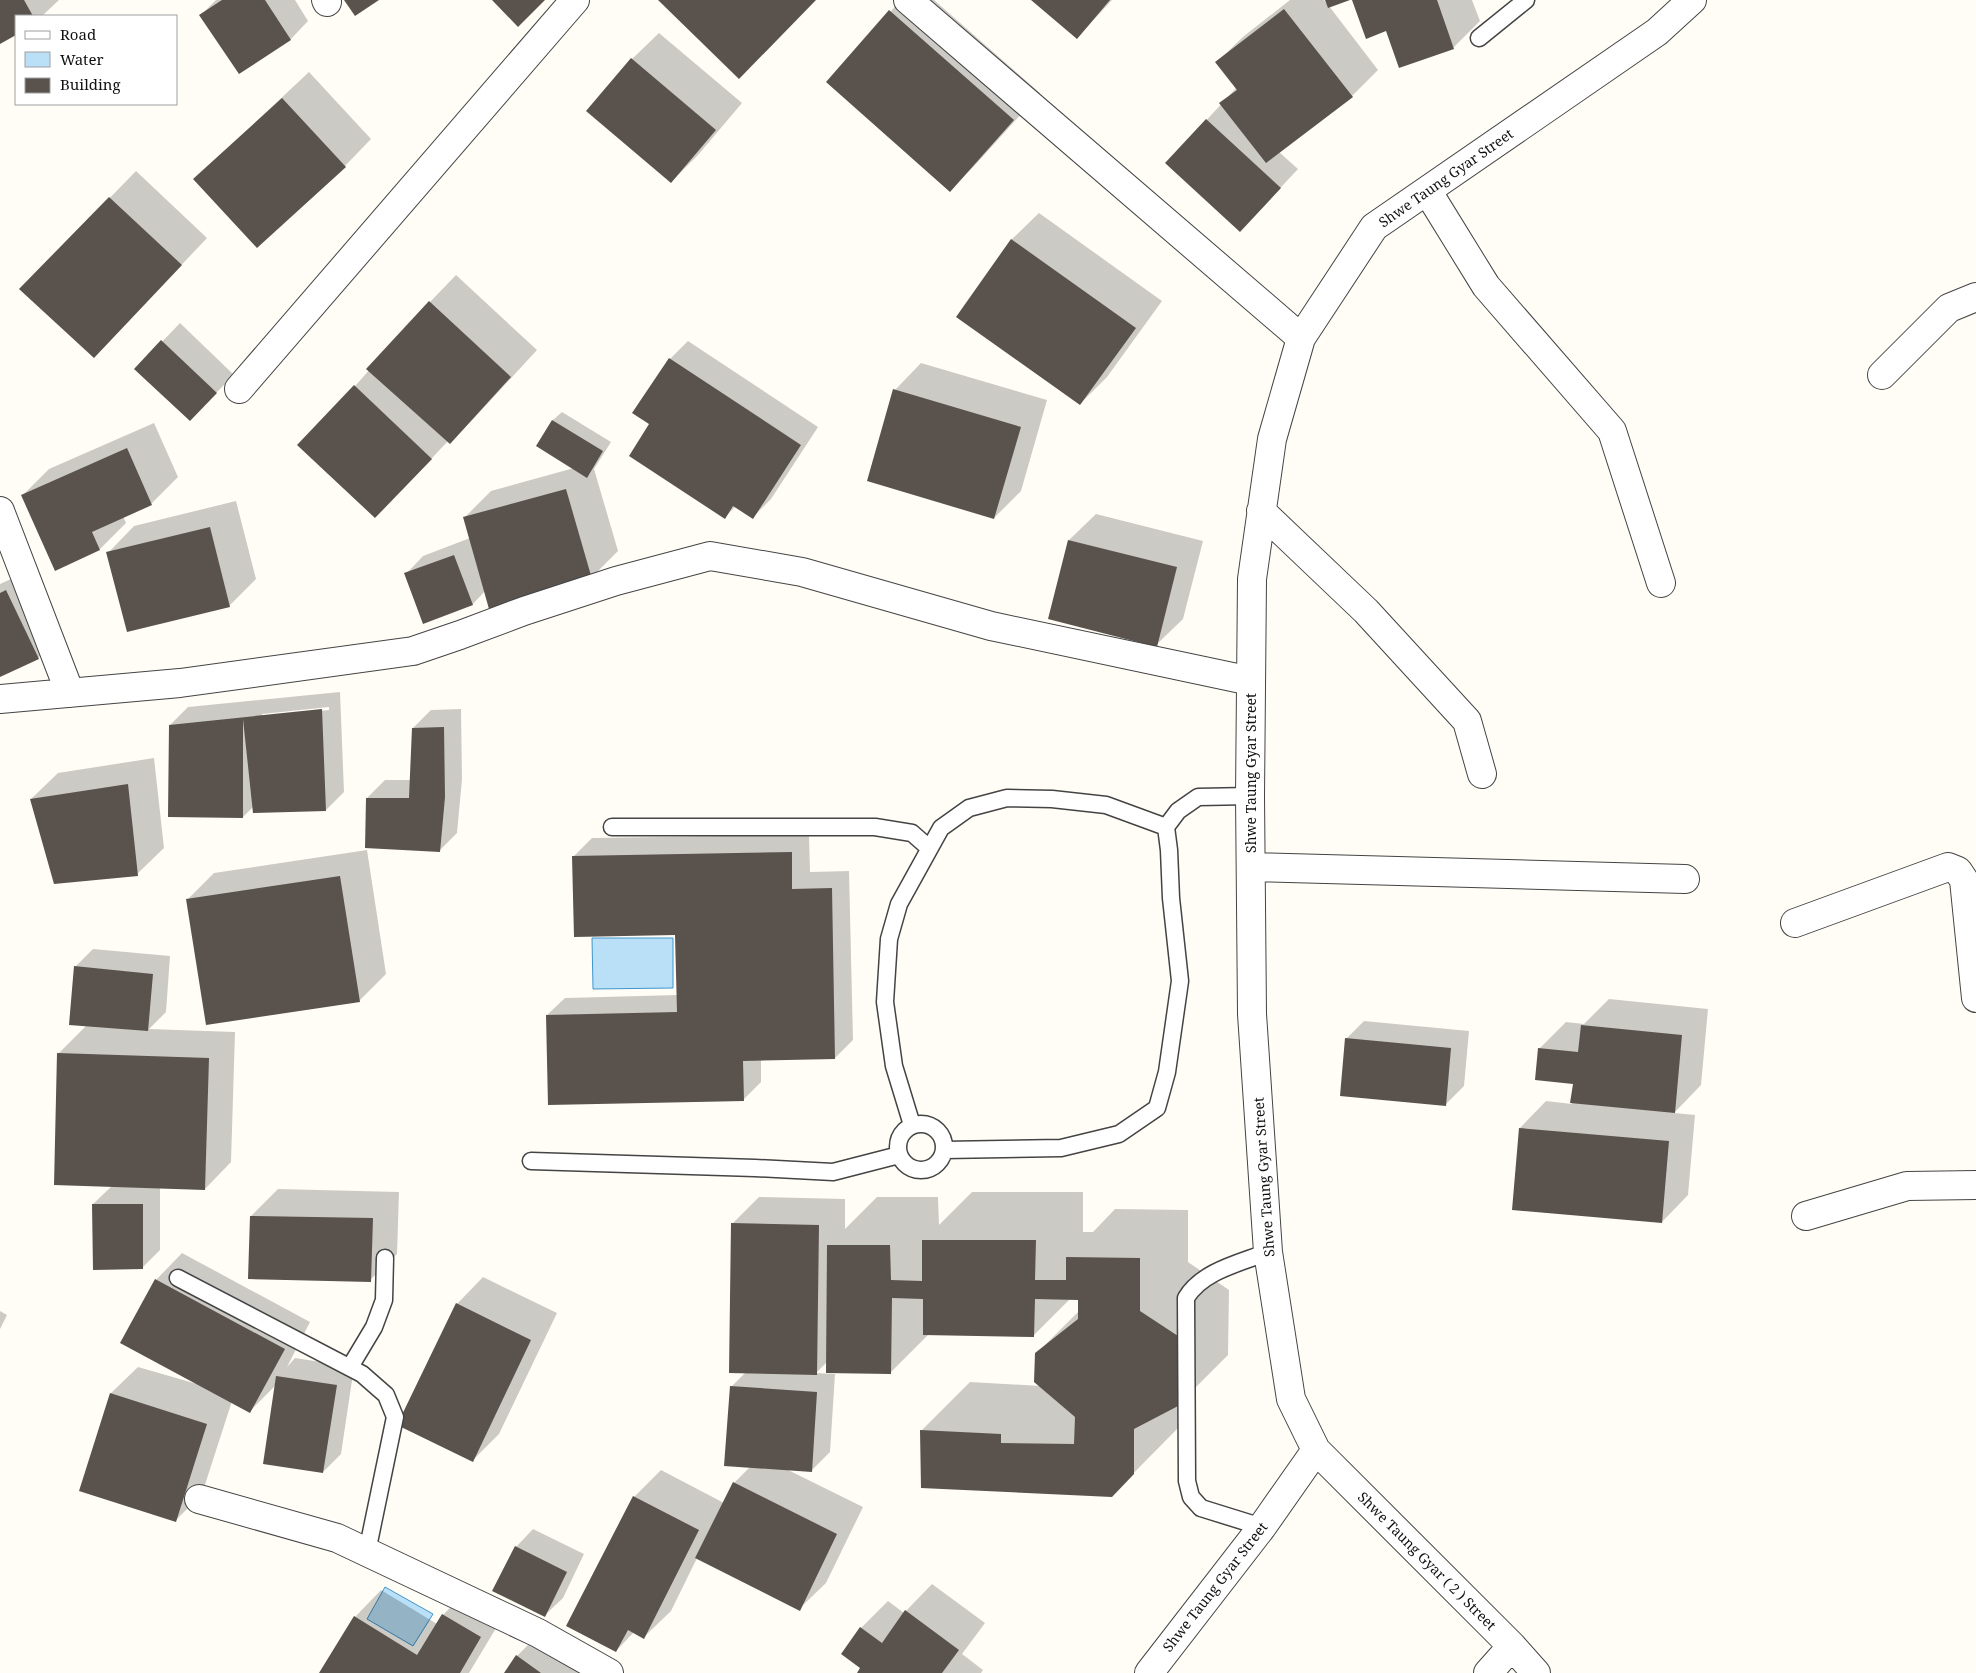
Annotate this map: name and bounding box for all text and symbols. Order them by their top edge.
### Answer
legend [15,15,178,105]
text: Road [60,24,96,44]
text: Water [60,49,103,69]
text: Building [60,74,121,94]
street label: Shwe Taung Gyar Street [1375,124,1517,231]
street label: Shwe Taung Gyar Street [1241,693,1260,853]
street label: Shwe Taung Gyar Street [1248,1097,1279,1257]
street label: Shwe Taung Gyar ( 2 ) Street [1354,1487,1501,1634]
street label: Shwe Taung Gyar Street [1158,1518,1271,1656]

